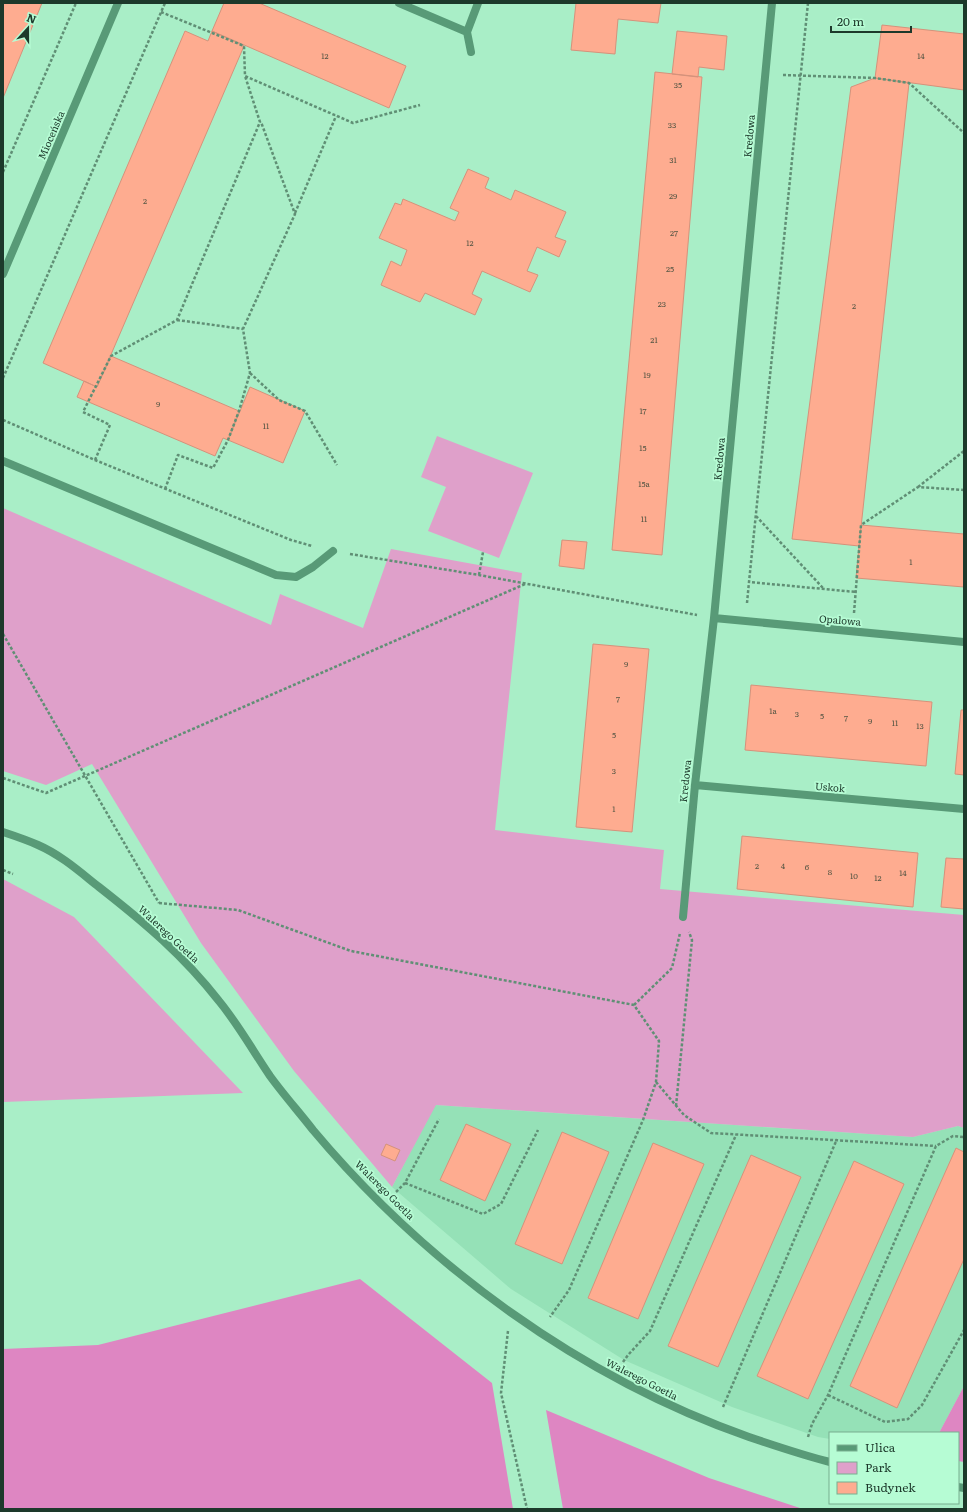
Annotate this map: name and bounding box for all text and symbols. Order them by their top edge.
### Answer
north arrow [8,8,48,48]
scale bar [831,8,911,34]
text: N [25,9,39,27]
text: 20 m [837,12,864,30]
house number: 12 [321,50,329,61]
house number: 14 [917,50,925,61]
house number: 35 [674,79,682,90]
street label: Mioceńska [34,108,68,162]
street label: Kredowa [739,113,758,158]
house number: 33 [668,119,676,130]
house number: 31 [669,154,678,165]
house number: 29 [669,190,677,201]
house number: 2 [143,195,147,206]
house number: 27 [670,227,678,238]
house number: 12 [466,237,474,248]
house number: 25 [666,263,674,274]
house number: 23 [658,298,666,309]
house number: 2 [852,300,856,311]
house number: 21 [650,334,658,345]
house number: 19 [643,369,651,380]
house number: 9 [156,398,160,409]
house number: 17 [639,405,647,416]
house number: 11 [263,420,270,431]
street label: Kredowa [709,436,728,481]
house number: 15 [639,442,647,453]
house number: 15a [638,478,650,489]
house number: 11 [641,513,648,524]
house number: 1 [909,556,913,567]
street label: Opalowa [818,610,862,629]
house number: 9 [624,658,628,669]
house number: 7 [616,693,620,704]
house number: 1a [769,705,777,716]
house number: 3 [795,708,799,719]
house number: 5 [820,710,824,721]
house number: 7 [844,712,848,723]
house number: 9 [868,715,872,726]
house number: 11 [892,717,899,728]
house number: 13 [916,720,924,731]
house number: 5 [612,729,616,740]
street label: Kredowa [675,758,694,803]
house number: 3 [612,765,616,776]
street label: Uskok [814,778,847,795]
house number: 1 [612,803,616,814]
house number: 2 [755,860,759,871]
house number: 4 [781,860,786,871]
house number: 6 [805,861,810,872]
house number: 8 [828,866,833,877]
house number: 14 [899,867,907,878]
house number: 10 [850,870,858,881]
house number: 12 [874,872,882,883]
street label: Walerego Goetla [135,901,204,966]
street label: Walerego Goetla [352,1157,419,1223]
street label: Walerego Goetla [604,1354,681,1403]
legend [829,1432,959,1504]
text: Ulica [865,1438,896,1456]
text: Park [865,1458,892,1476]
text: Budynek [865,1478,916,1496]

